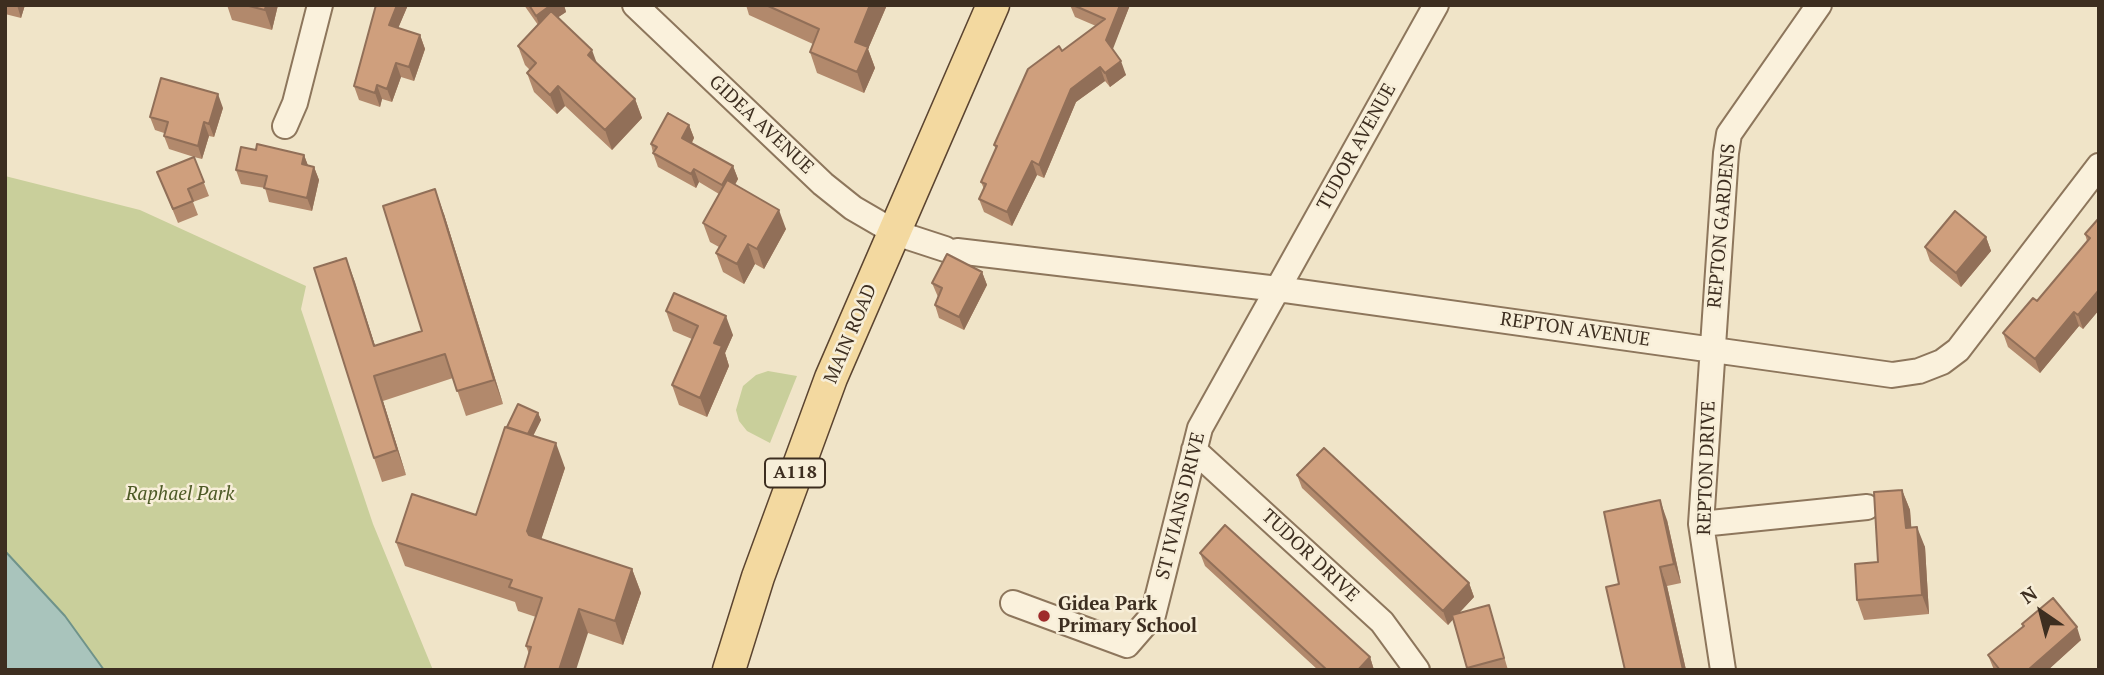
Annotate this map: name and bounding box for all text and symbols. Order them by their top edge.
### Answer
street label: GIDEA AVENUE [704,71,818,179]
street label: TUDOR AVENUE [1313,80,1401,214]
street label: REPTON GARDENS [1703,143,1741,309]
street label: MAIN ROAD [820,281,882,387]
street label: REPTON AVENUE [1499,308,1651,352]
street label: REPTON DRIVE [1693,400,1721,536]
street label: ST IVIANS DRIVE [1152,430,1210,582]
road number: A118 [765,458,825,488]
park label: Raphael Park [126,484,234,506]
street label: TUDOR DRIVE [1256,505,1364,607]
north arrow [2006,577,2076,647]
text: N [2016,580,2042,609]
place label: Gidea Park Primary School [1058,594,1197,638]
marker: Gidea Park Primary School [1036,608,1052,624]

